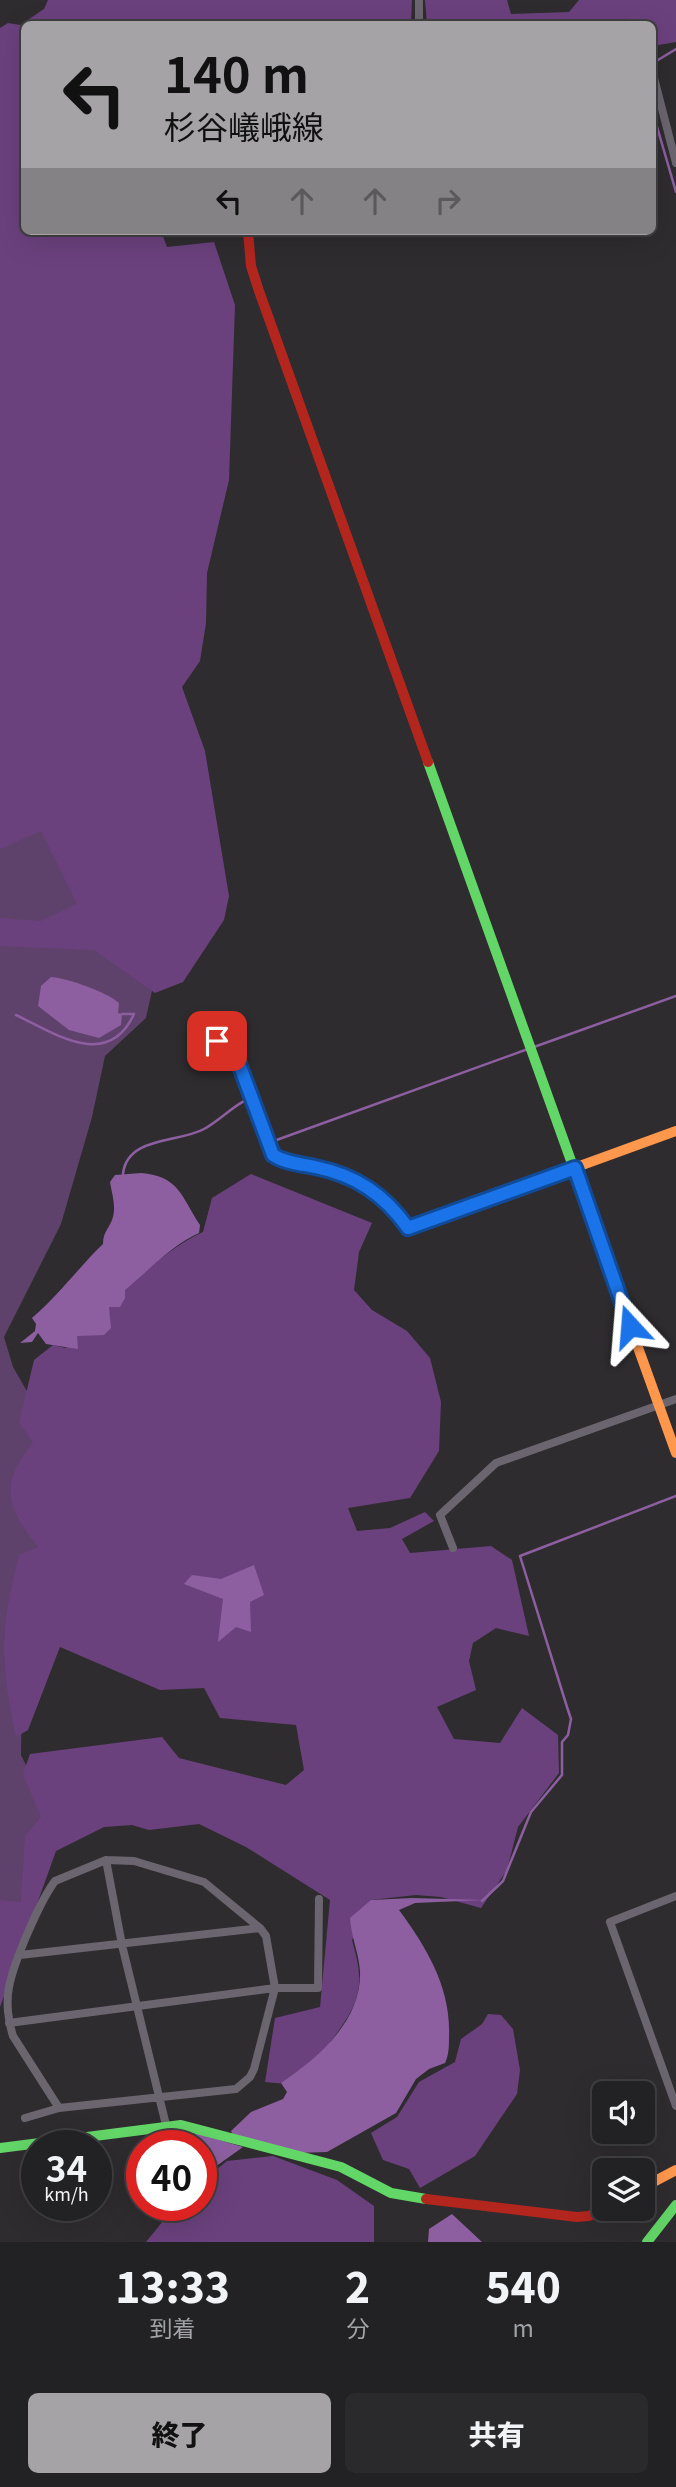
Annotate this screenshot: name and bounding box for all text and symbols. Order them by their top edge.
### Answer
text: 140 m [164,36,309,107]
icon: left [49,49,140,140]
text: 杉谷嶬峨線 [164,102,324,148]
icon: left [210,182,248,220]
icon: ahead [283,182,321,220]
icon: ahead [356,182,394,220]
icon: right [429,182,467,220]
pin [187,1011,247,1071]
icon: arrive [198,1022,236,1060]
position arrow [593,1289,667,1363]
map controls [592,2081,655,2221]
button: sound [592,2081,655,2144]
speed limit sign: 40 [126,2130,217,2221]
text: 34 [46,2141,87,2192]
button: layers [592,2158,655,2221]
text: km/h [44,2180,89,2206]
text: 13:33 [115,2254,230,2315]
text: 2 [345,2254,370,2315]
text: 540 [485,2254,561,2315]
text: 到着 [150,2310,196,2344]
text: 分 [346,2310,369,2344]
text: m [512,2310,534,2344]
button: 終了 [28,2393,331,2473]
button: 共有 [345,2393,648,2473]

